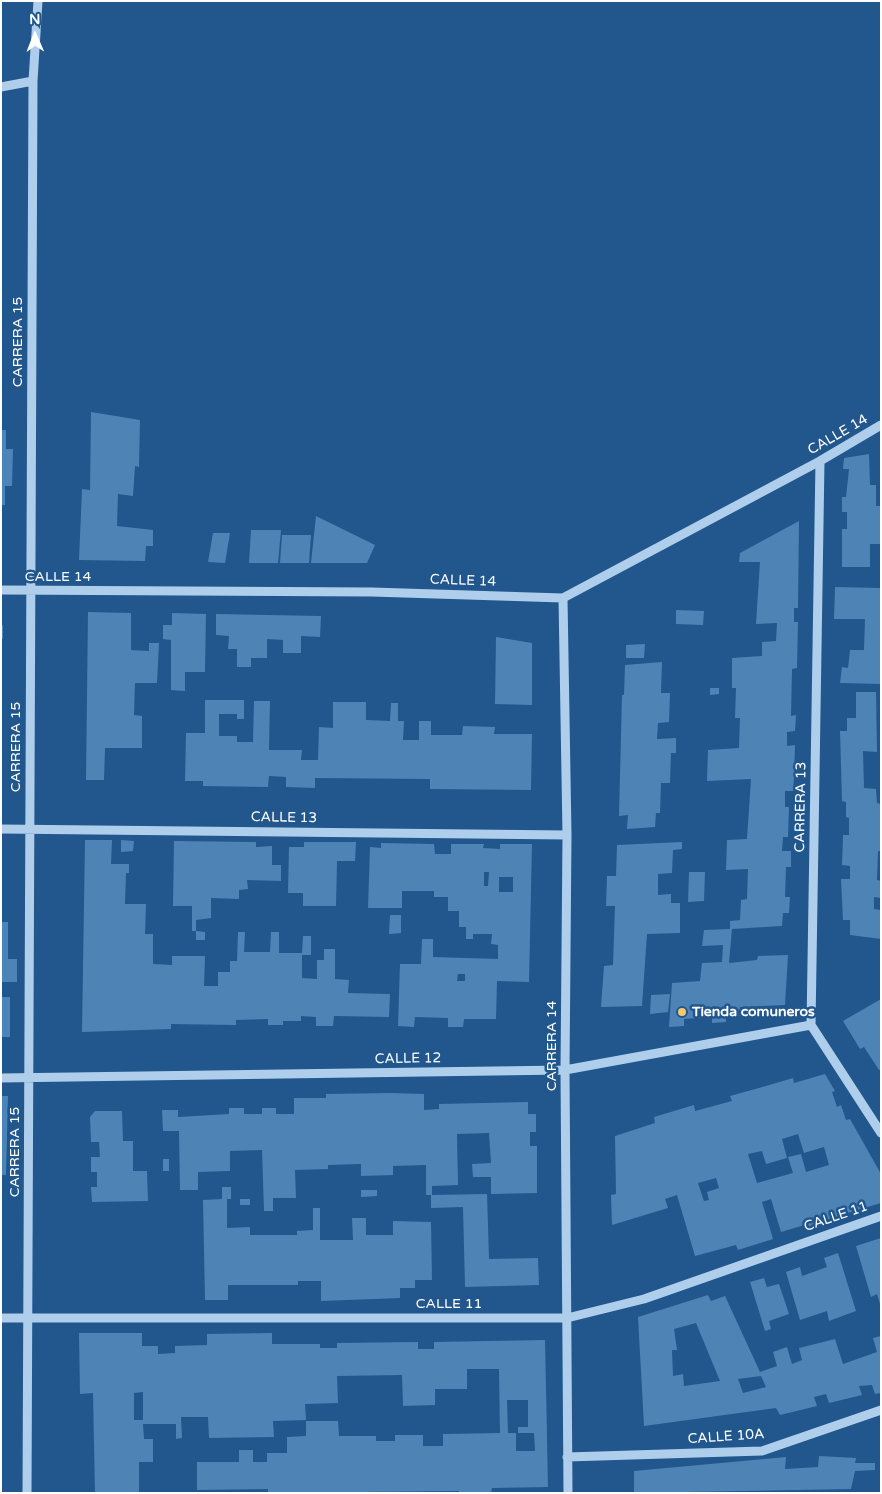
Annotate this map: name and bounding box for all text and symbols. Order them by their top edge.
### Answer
north arrow [10,10,60,60]
text: N [29,11,41,28]
street label: CARRERA 15 [10,297,26,387]
street label: CALLE 14 [805,411,871,459]
street label: CALLE 14 [25,569,91,585]
street label: CALLE 14 [429,571,497,591]
street label: CARRERA 15 [8,702,24,792]
street label: CARRERA 13 [792,762,810,852]
street label: CALLE 13 [251,809,317,827]
street label: CARRERA 14 [544,1001,560,1091]
place label: Tienda comuneros [692,1004,815,1020]
marker: Tienda comuneros [676,1006,688,1018]
street label: CALLE 12 [375,1050,441,1068]
street label: CARRERA 15 [7,1107,23,1197]
street label: CALLE 11 [802,1198,870,1236]
street label: CALLE 11 [416,1296,482,1312]
street label: CALLE 10A [687,1426,765,1448]

